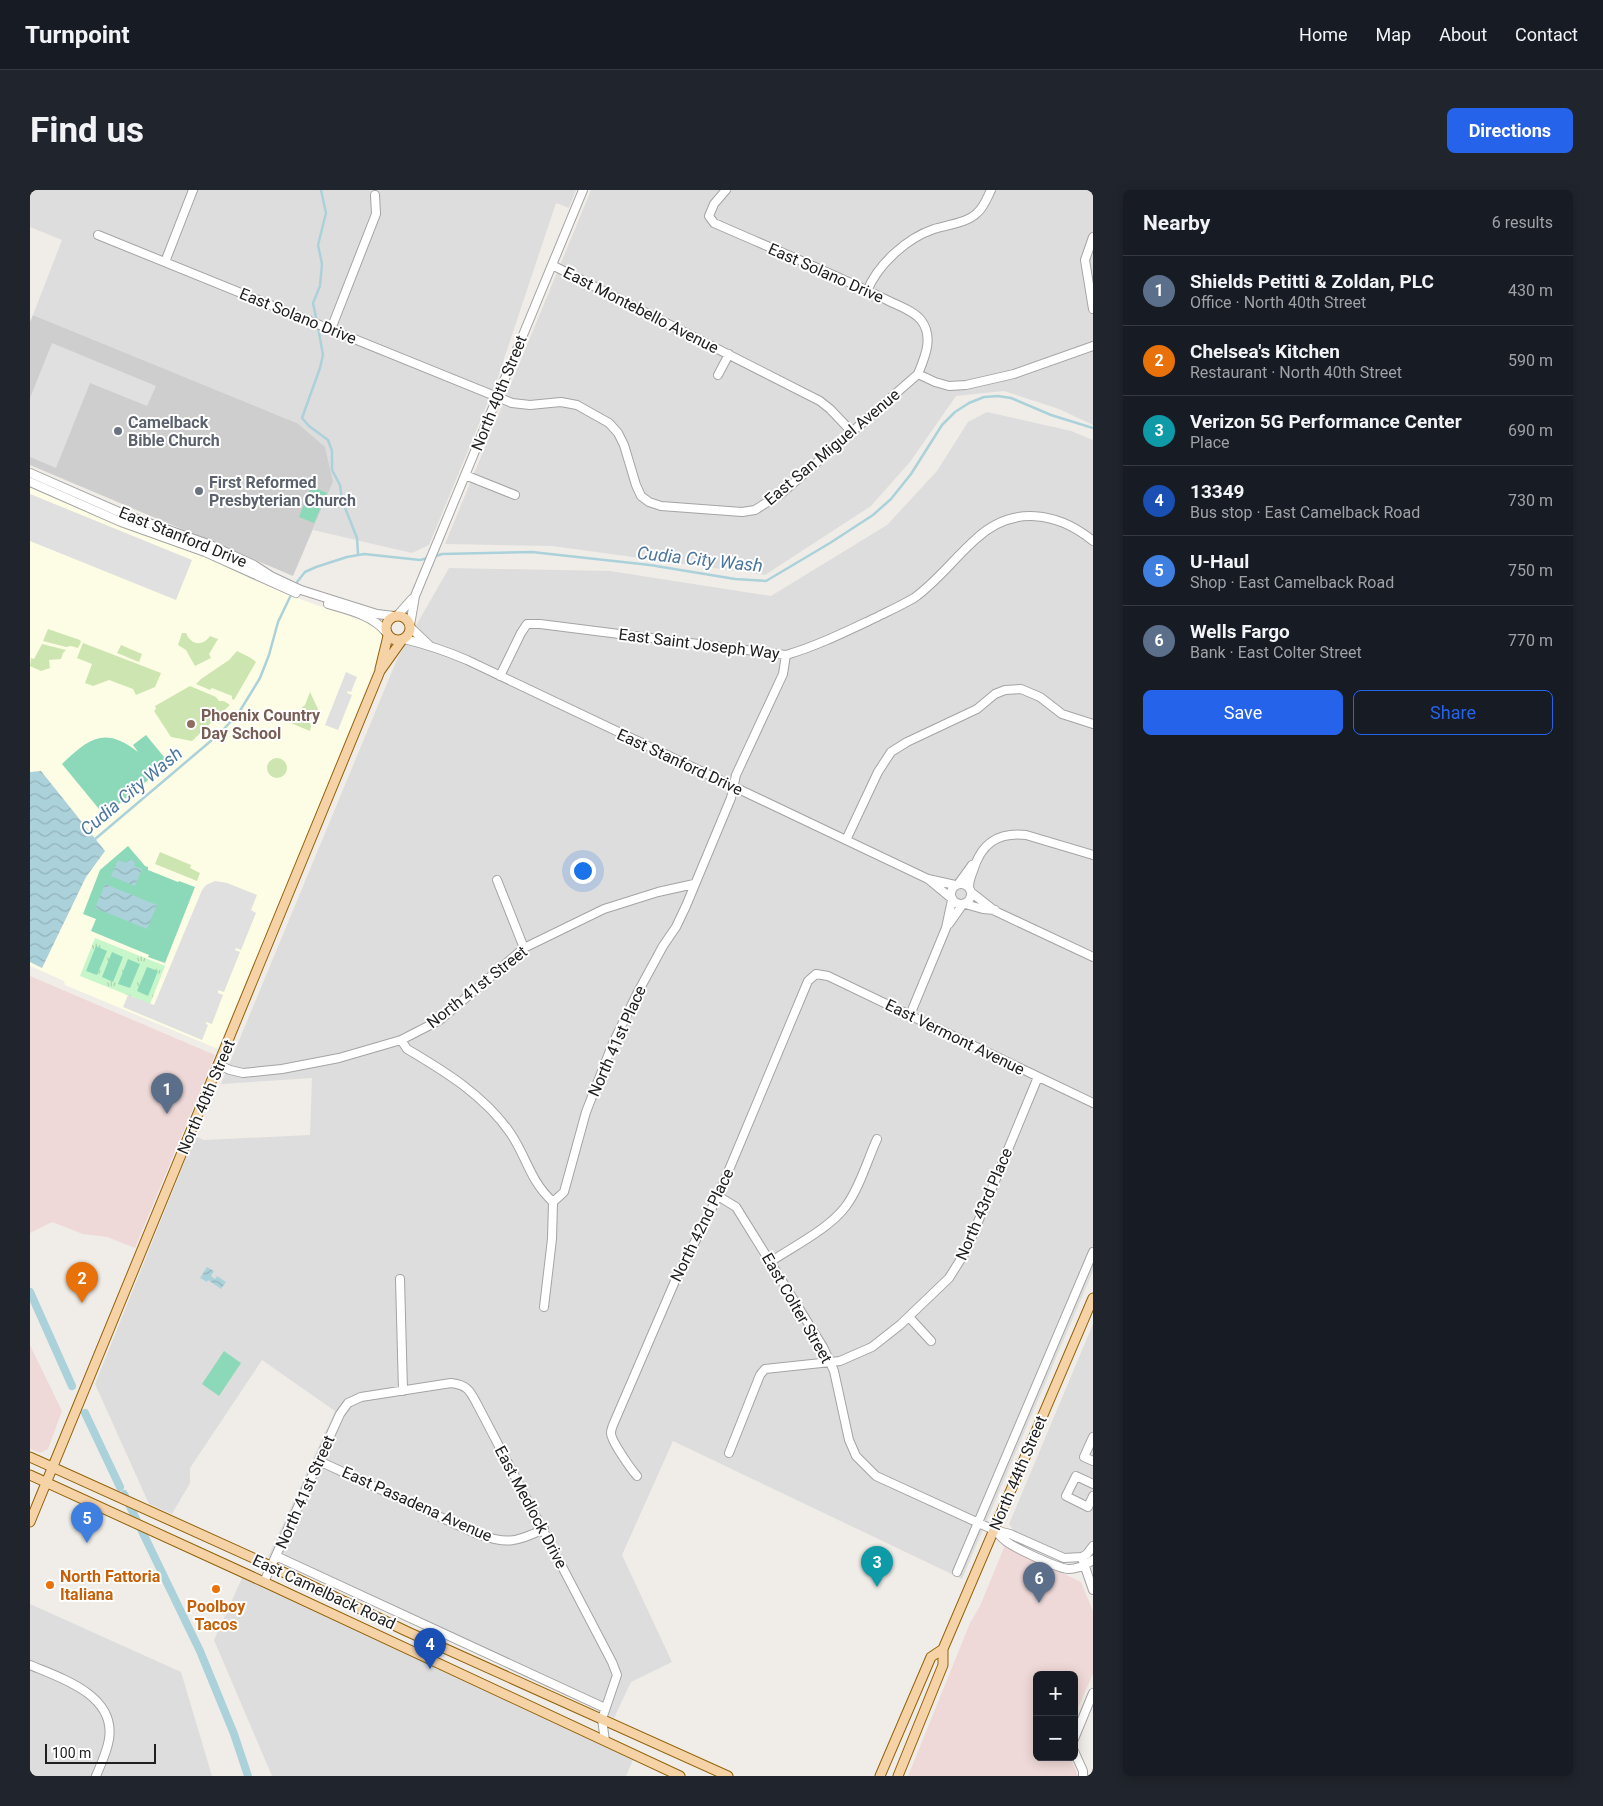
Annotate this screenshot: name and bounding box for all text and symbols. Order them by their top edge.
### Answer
text: Turnpoint [25,21,130,49]
text: Home [1299,24,1348,45]
text: Map [1376,24,1411,45]
text: About [1439,24,1487,45]
text: Contact [1515,24,1578,45]
button: Directions [1447,108,1573,153]
text: Find us [30,110,144,151]
text: Nearby [1143,211,1210,235]
text: 6 results [1492,213,1553,232]
street label: East Solano Drive [765,239,887,307]
street label: East Montebello Avenue [560,263,722,357]
text: Shields Petitti & Zoldan, PLC [1190,270,1434,293]
text: 1 [1154,281,1164,300]
text: 430 m [1508,281,1553,300]
street label: East Solano Drive [237,284,359,348]
text: Office · North 40th Street [1190,293,1366,312]
street label: North 40th Street [467,333,531,453]
text: Chelsea's Kitchen [1190,340,1340,363]
text: 2 [1154,351,1164,370]
text: 590 m [1508,351,1553,370]
text: Restaurant · North 40th Street [1190,363,1402,382]
street label: East San Miguel Avenue [761,385,903,509]
text: Verizon 5G Performance Center [1190,410,1462,433]
place label: Camelback Bible Church [128,413,220,450]
text: 3 [1154,421,1164,440]
text: 690 m [1508,421,1553,440]
marker: Camelback Bible Church [112,425,124,437]
text: Place [1190,433,1230,452]
place label: First Reformed Presbyterian Church [209,473,356,510]
text: 13349 [1190,480,1245,503]
marker: First Reformed Presbyterian Church [193,485,205,497]
text: 4 [1154,491,1164,510]
text: 730 m [1508,491,1553,510]
street label: East Stanford Drive [116,503,250,571]
text: Bus stop · East Camelback Road [1190,503,1420,522]
water label: Cudia City Wash [636,542,764,576]
text: U-Haul [1190,550,1249,573]
text: 5 [1154,561,1164,580]
text: 750 m [1508,561,1553,580]
text: Shop · East Camelback Road [1190,573,1394,592]
text: Wells Fargo [1190,620,1290,643]
street label: East Saint Joseph Way [617,625,781,663]
text: 6 [1154,631,1164,650]
text: 770 m [1508,631,1553,650]
text: Bank · East Colter Street [1190,643,1362,662]
button: Save [1143,690,1343,735]
button: Share [1353,690,1553,735]
place label: Phoenix Country Day School [201,706,321,743]
marker: Phoenix Country Day School [185,718,197,730]
street label: East Stanford Drive [614,725,746,799]
water label: Cudia City Wash [76,742,186,840]
your location [570,858,596,884]
street label: North 41st Street [423,942,531,1032]
street label: North 41st Place [584,983,650,1099]
street label: East Vermont Avenue [882,995,1028,1079]
street label: North 40th Street [173,1037,239,1157]
pin: 1 [151,1073,183,1114]
street label: North 43rd Place [952,1145,1016,1263]
street label: North 42nd Place [666,1165,738,1285]
street label: East Colter Street [758,1250,836,1366]
pin: 2 [66,1262,98,1303]
street label: North 44th Street [985,1413,1051,1533]
street label: North 41st Street [272,1432,338,1552]
street label: East Medlock Drive [491,1442,571,1572]
street label: East Pasadena Avenue [339,1462,495,1546]
pin: 5 [71,1502,103,1543]
pin: 3 [861,1546,893,1587]
street label: East Camelback Road [249,1551,399,1633]
pin: 6 [1023,1562,1055,1603]
place label: North Fattoria Italiana [60,1567,161,1604]
marker: North Fattoria Italiana [44,1579,56,1591]
marker: Poolboy Tacos [210,1583,222,1595]
place label: Poolboy Tacos [187,1597,246,1634]
pin: 4 [414,1628,446,1669]
map controls [1033,1671,1078,1761]
button: + [1033,1671,1078,1716]
button: − [1033,1716,1078,1761]
scale bar [45,1741,156,1764]
text: 100 m [52,1745,91,1761]

